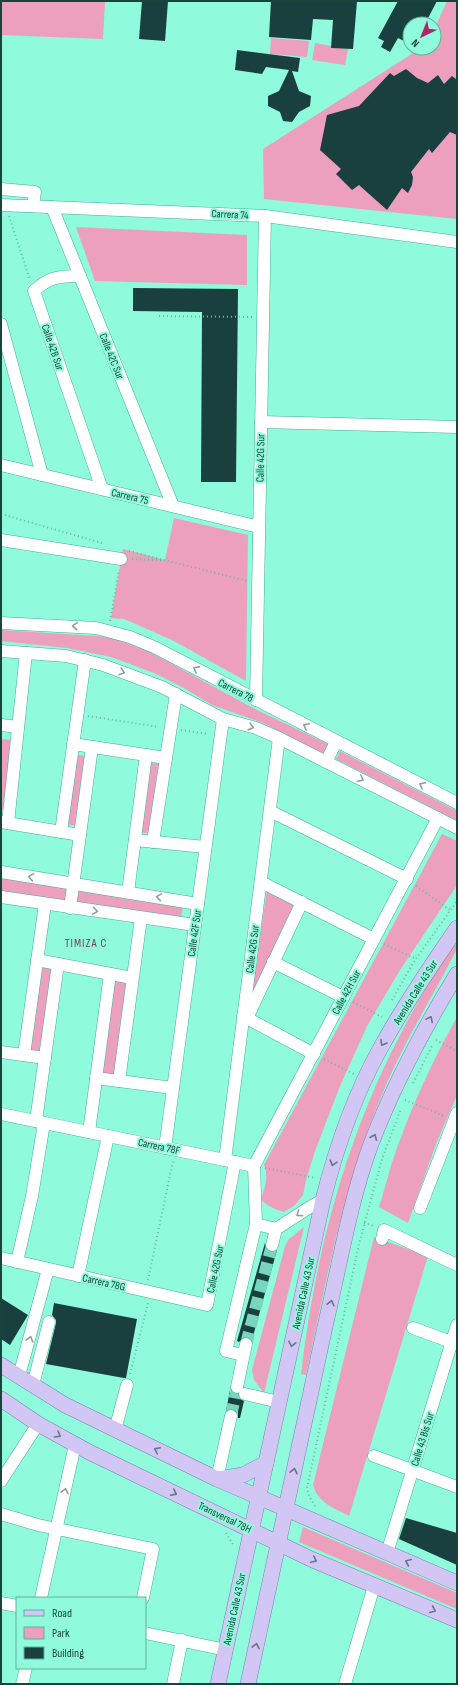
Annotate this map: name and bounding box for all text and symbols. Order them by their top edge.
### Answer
north arrow [402,16,442,56]
text: N [409,36,422,50]
street label: Carrera 74 [211,207,249,222]
street label: Calle 42B Sur [39,322,66,372]
street label: Calle 42C Sur [96,331,127,381]
street label: Calle 42G Sur [254,434,267,482]
street label: Carrera 75 [110,486,150,507]
one-way arrow [72,622,78,631]
one-way arrow [118,667,125,675]
one-way arrow [193,667,201,674]
street label: Carrera 78 [216,676,256,705]
one-way arrow [248,722,255,731]
one-way arrow [303,723,311,731]
one-way arrow [357,774,364,782]
one-way arrow [419,782,426,790]
one-way arrow [28,873,34,882]
one-way arrow [156,894,163,902]
one-way arrow [92,906,98,915]
street label: Calle 42F Sur [185,909,204,957]
street label: Calle 42G Sur [243,924,262,974]
district label: TIMIZA C [65,936,107,951]
street label: Avenida Calle 43 Sur [390,958,440,1028]
street label: Calle 42H Sur [329,968,364,1017]
one-way arrow [425,1016,433,1024]
one-way arrow [381,1039,388,1046]
one-way arrow [369,1133,377,1141]
street label: Carrera 78F [137,1136,181,1157]
one-way arrow [329,1159,338,1166]
one-way arrow [296,1209,303,1217]
street label: Calle 42G Sur [204,1244,227,1294]
street label: Avenida Calle 43 Sur [289,1256,317,1331]
street label: Carrera 78G [81,1271,127,1294]
one-way arrow [326,1300,334,1306]
one-way arrow [25,1336,33,1342]
one-way arrow [288,1341,296,1347]
street label: Calle 43 Bis Sur [408,1411,437,1468]
one-way arrow [54,1430,61,1437]
one-way arrow [154,1447,161,1455]
one-way arrow [289,1468,297,1474]
one-way arrow [61,1488,69,1494]
one-way arrow [170,1488,178,1496]
street label: Transversal 78H [196,1499,254,1536]
one-way arrow [309,1555,317,1563]
one-way arrow [405,1559,413,1567]
street label: Avenida Calle 43 Sur [220,1572,248,1647]
legend [16,1597,146,1669]
text: Road [52,1606,72,1621]
one-way arrow [430,1606,437,1614]
text: Park [52,1626,70,1641]
one-way arrow [252,1643,260,1649]
text: Building [52,1646,84,1661]

